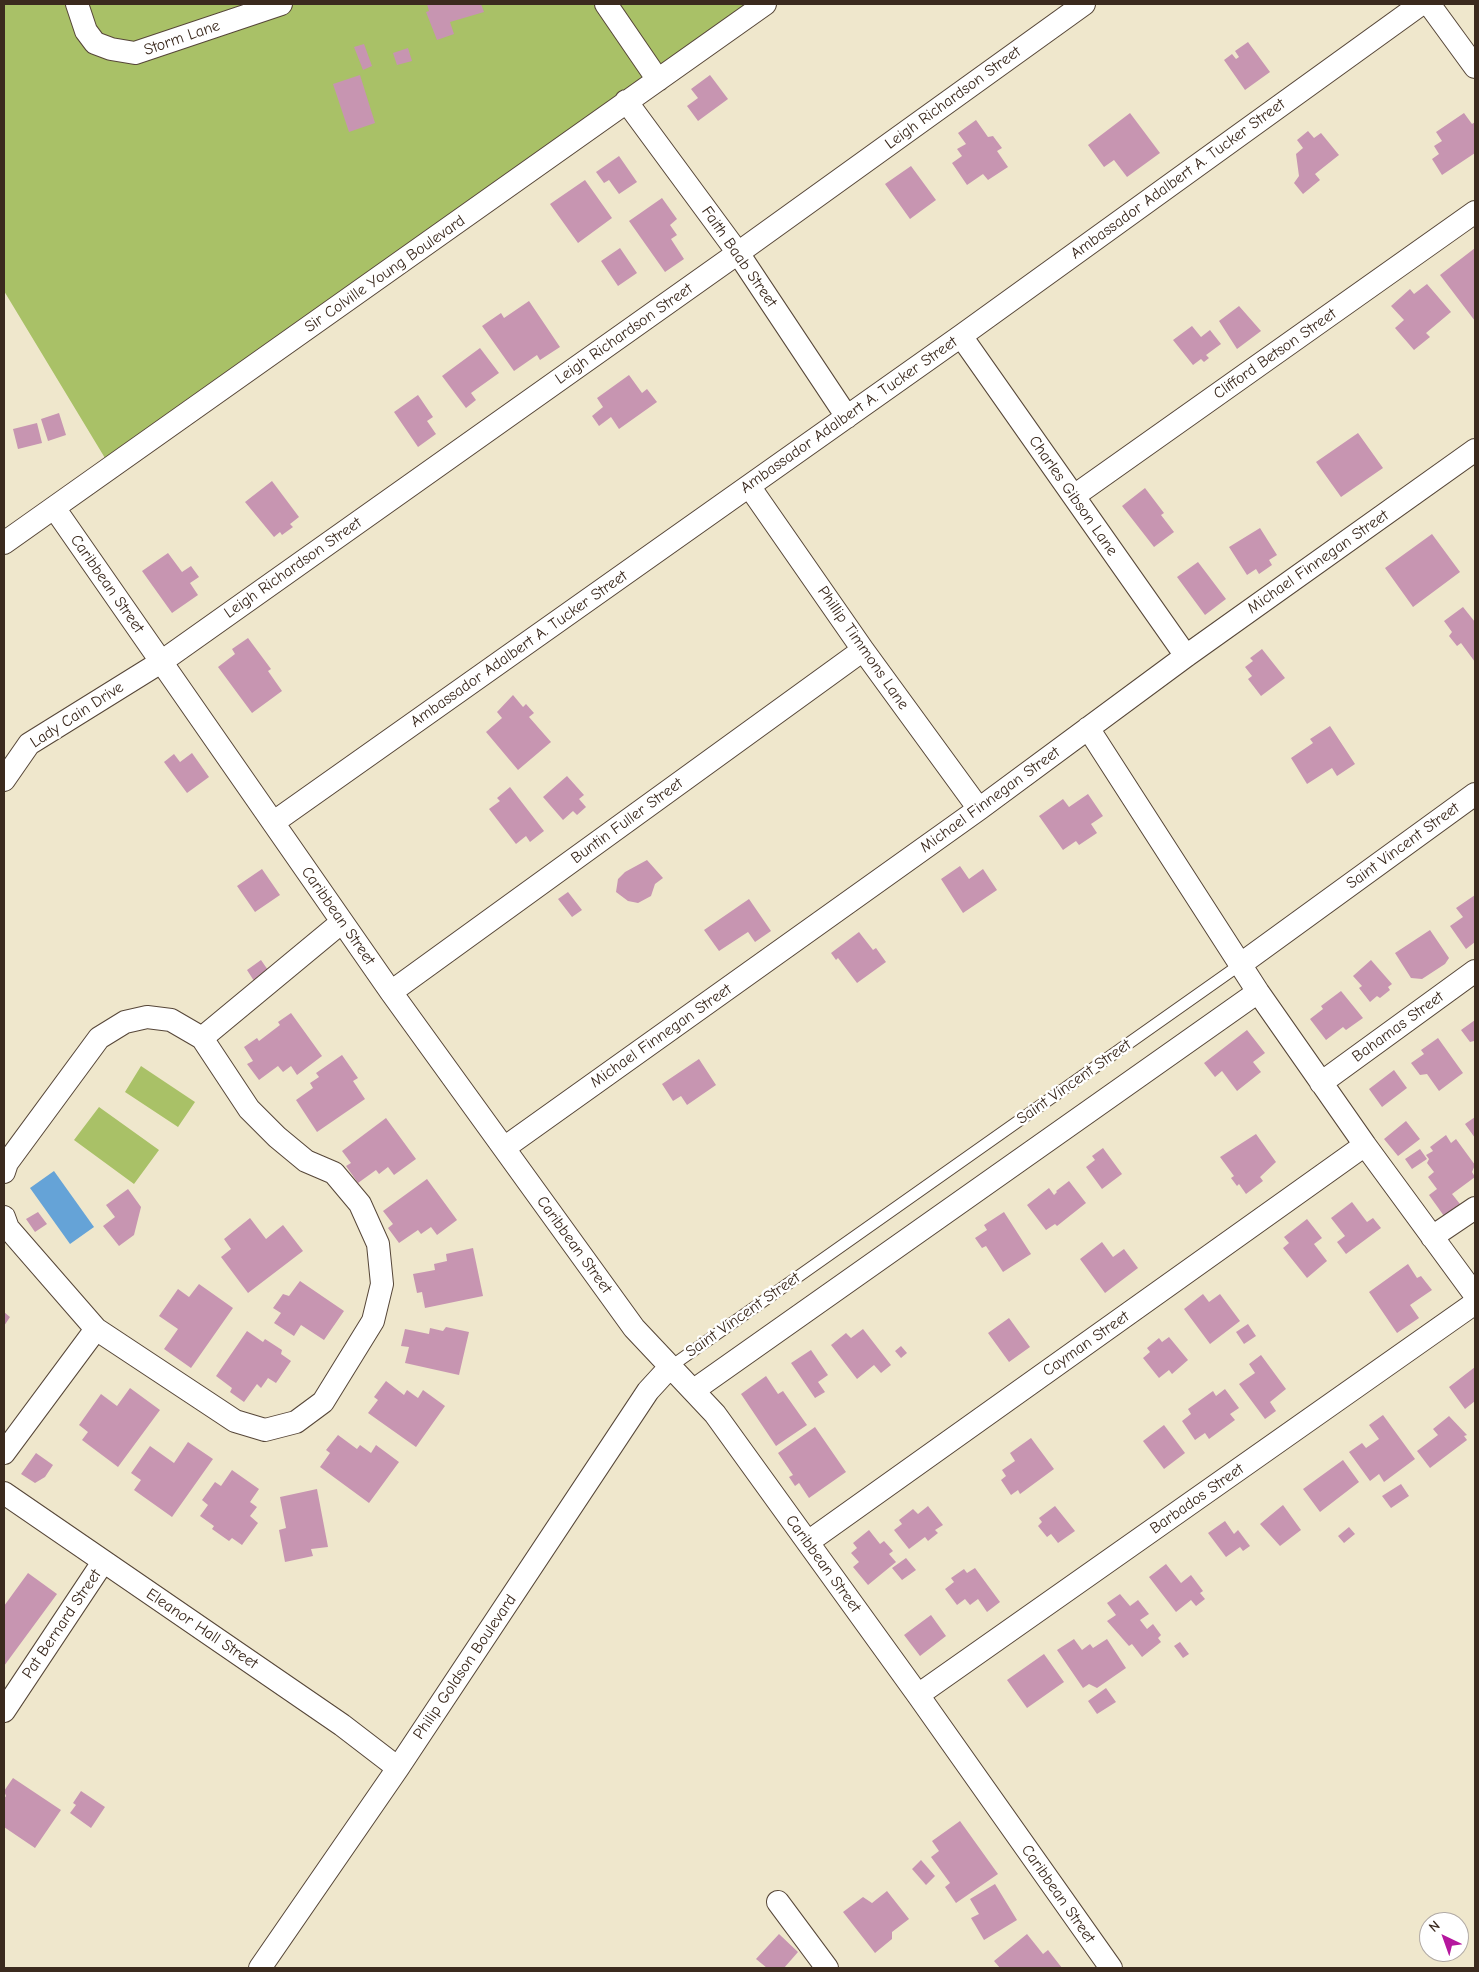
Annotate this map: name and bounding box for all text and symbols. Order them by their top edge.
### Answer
street label: Storm Lane [141,16,223,60]
street label: Leigh Richardson Street [881,42,1025,154]
street label: Ambassador Adalbert A. Tucker Street [1067,95,1289,263]
street label: Faith Baab Street [697,203,781,311]
street label: Sir Colville Young Boulevard [301,211,469,337]
street label: Leigh Richardson Street [552,279,696,389]
street label: Clifford Betson Street [1210,304,1340,404]
street label: Ambassador Adalbert A. Tucker Street [737,332,961,498]
street label: Charles Gibson Lane [1024,432,1122,560]
street label: Michael Finnegan Street [1244,506,1392,618]
street label: Leigh Richardson Street [221,513,365,623]
street label: Caribbean Street [66,531,148,637]
street label: Ambassador Adalbert A. Tucker Street [407,566,631,732]
street label: Phillip Timmons Lane [813,583,913,713]
street label: Lady Cain Drive [27,678,127,752]
street label: Michael Finnegan Street [916,743,1064,857]
street label: Buntin Fuller Street [567,774,687,868]
street label: Saint Vincent Street [1343,799,1463,893]
street label: Caribbean Street [297,863,379,969]
street label: Michael Finnegan Street [587,980,735,1092]
street label: Bahamas Street [1348,987,1448,1067]
street label: Saint Vincent Street [1013,1035,1135,1129]
street label: Caribbean Street [532,1193,616,1297]
street label: Saint Vincent Street [682,1268,804,1362]
street label: Cayman Street [1039,1307,1133,1381]
street label: Barbados Street [1146,1460,1248,1538]
street label: Caribbean Street [781,1512,865,1616]
street label: Pat Bernard Street [18,1566,106,1682]
street label: Eleanor Hall Street [142,1585,262,1673]
street label: Philip Goldson Boulevard [409,1591,521,1743]
street label: Caribbean Street [1017,1841,1099,1947]
north arrow [1419,1912,1469,1962]
text: N [1425,1917,1443,1936]

